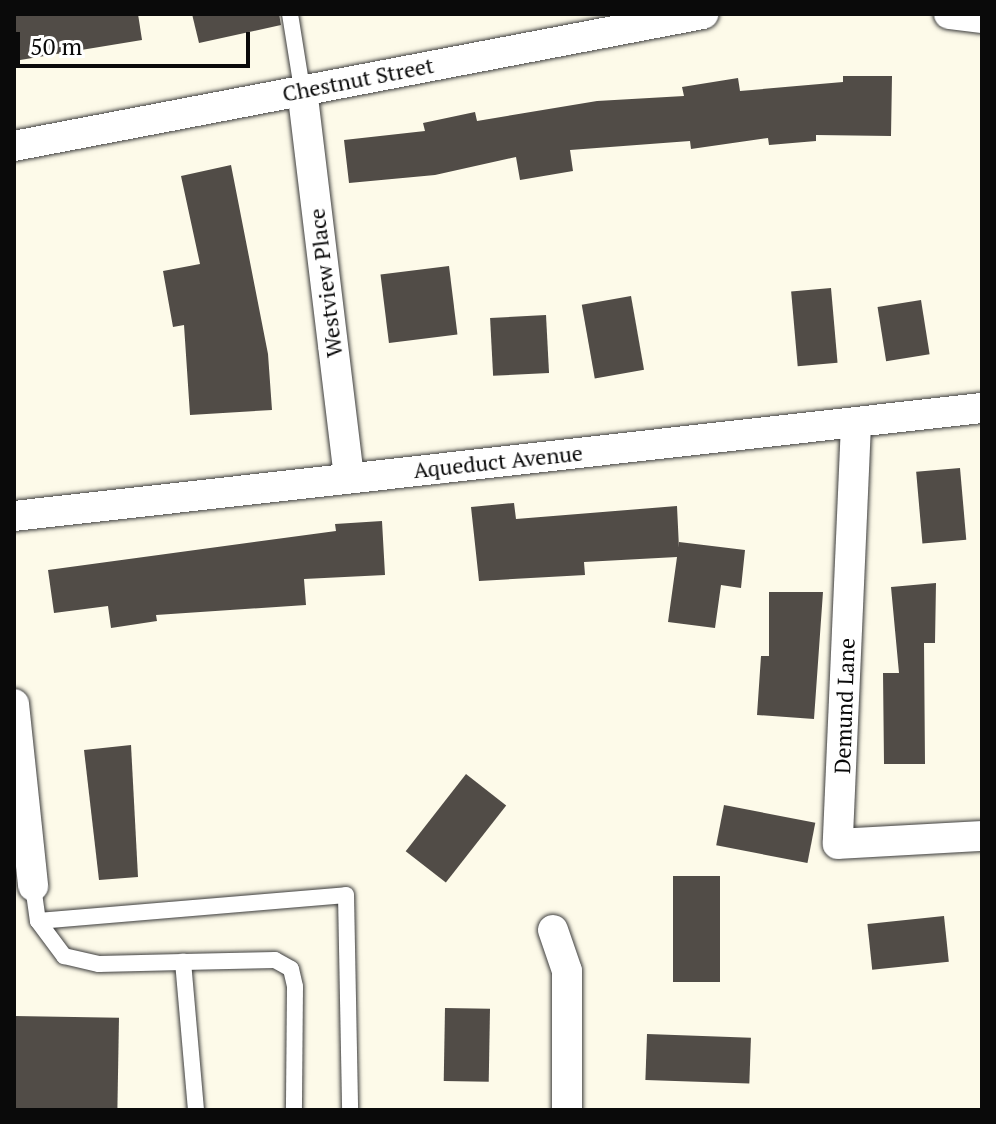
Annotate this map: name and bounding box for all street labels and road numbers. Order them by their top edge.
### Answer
street label: Chestnut Street [280,51,436,107]
street label: Westview Place [303,207,347,359]
street label: Aqueduct Avenue [412,439,584,483]
street label: Demund Lane [828,637,860,775]

